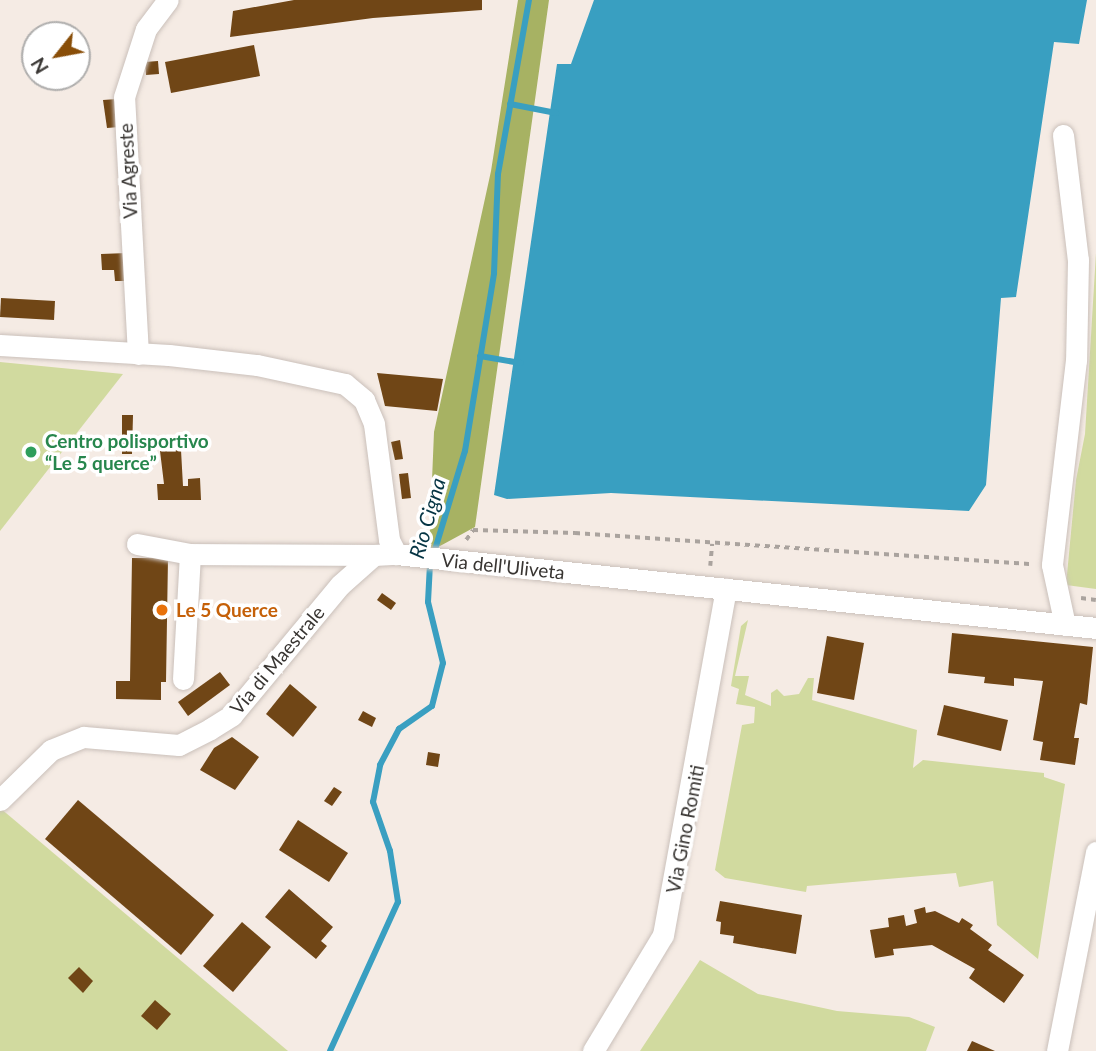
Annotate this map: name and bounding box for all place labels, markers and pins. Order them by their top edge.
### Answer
place label: Centro polisportivo “Le 5 querce” [45,430,209,474]
marker: Centro polisportivo “Le 5 querce” [23,444,39,460]
place label: Le 5 Querce [176,599,278,621]
marker: Le 5 Querce [154,602,170,618]

